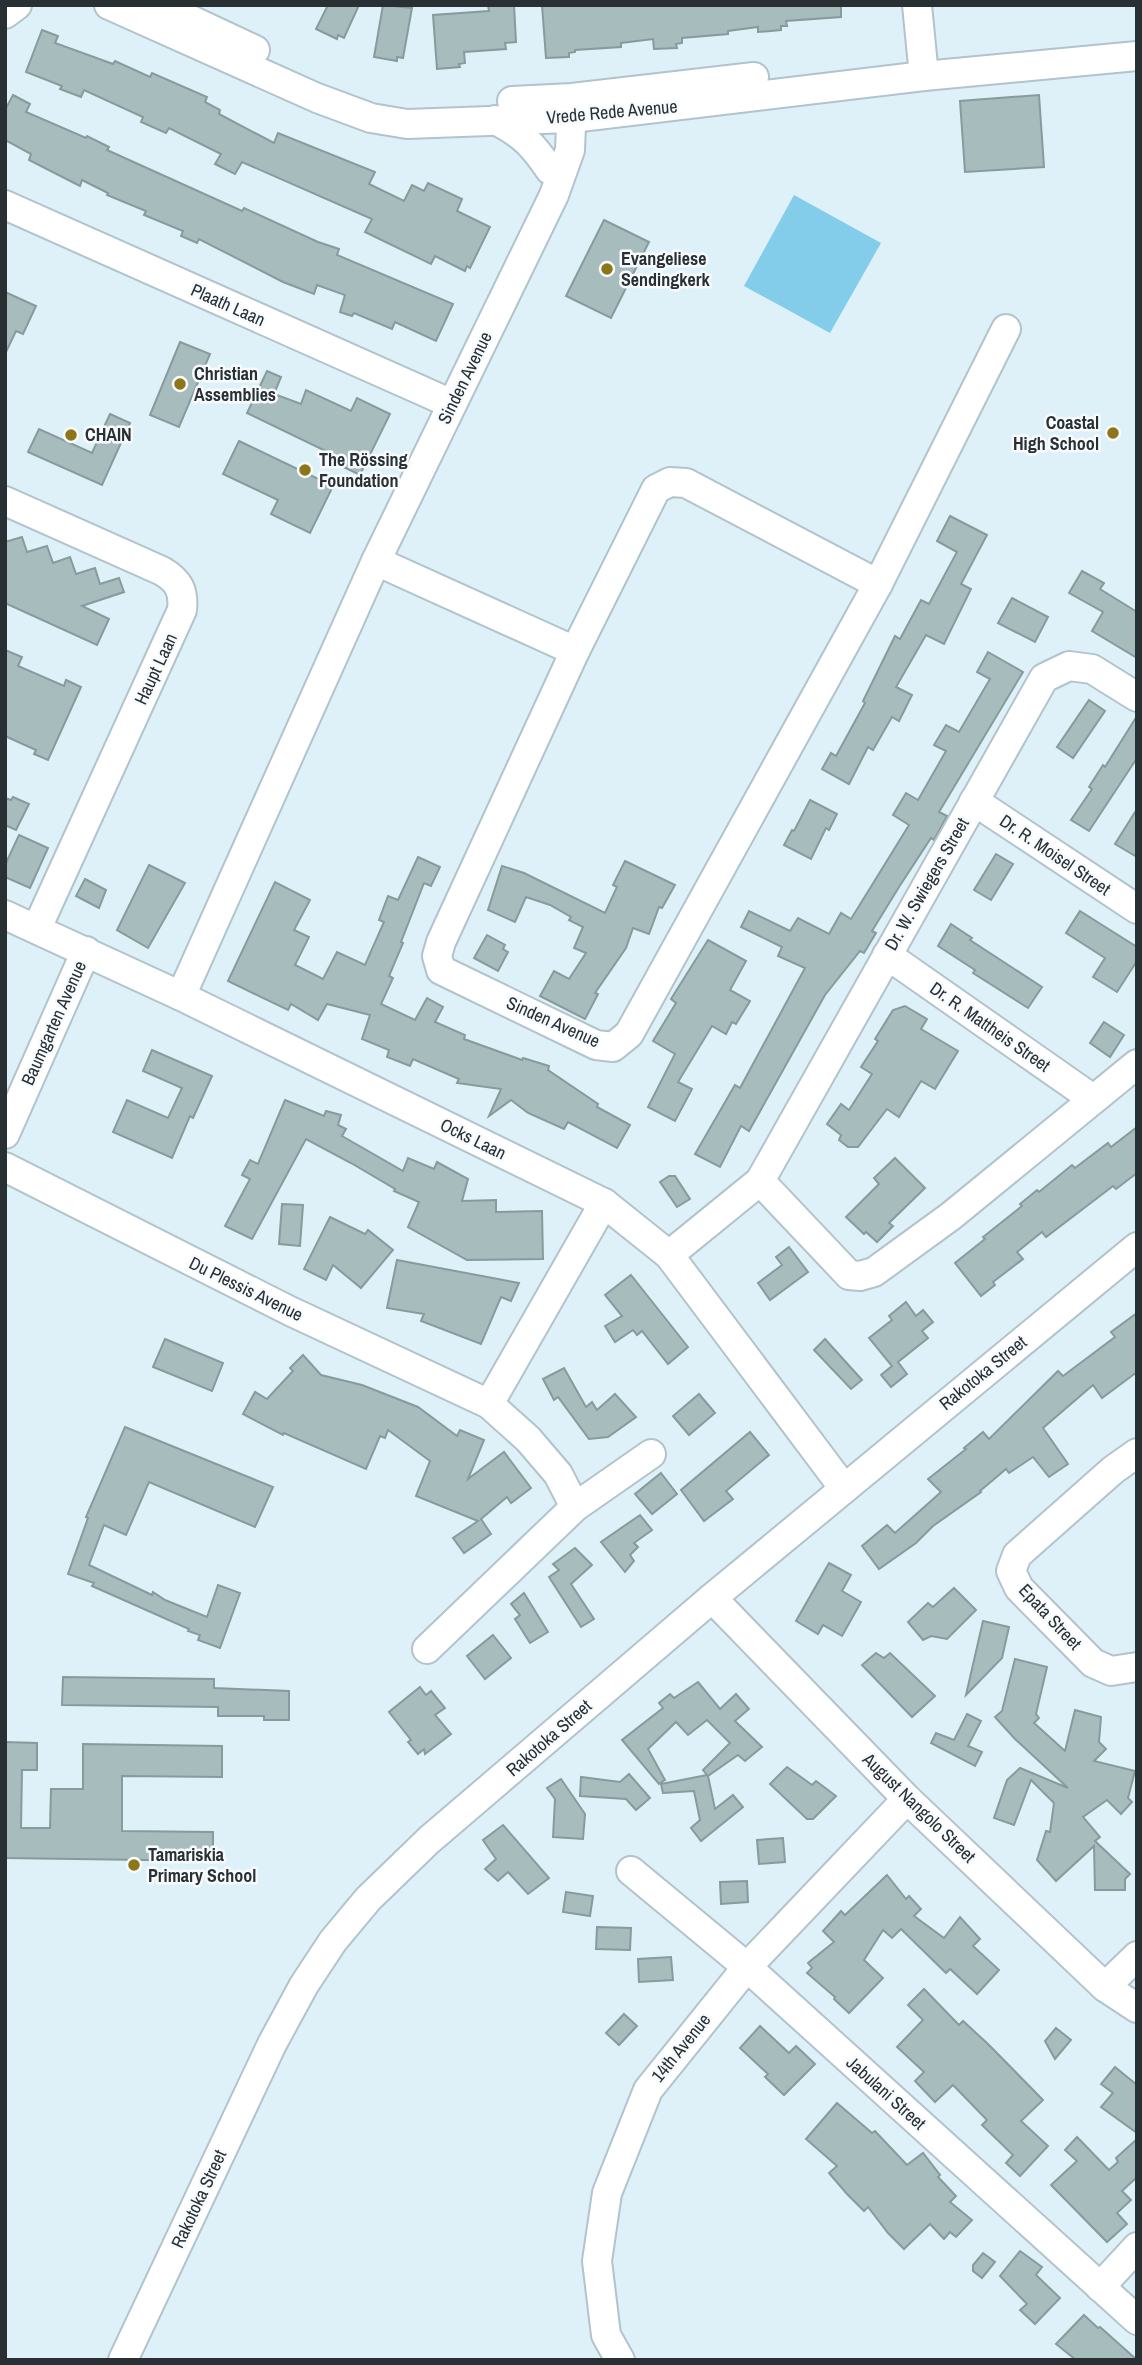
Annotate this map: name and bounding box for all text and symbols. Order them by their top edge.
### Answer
street label: Vrede Rede Avenue [545,93,678,130]
place label: Evangeliese Sendingkerk [621,246,710,292]
marker: Evangeliese Sendingkerk [599,261,615,277]
street label: Plaath Laan [187,277,269,332]
street label: Sinden Avenue [431,327,498,428]
place label: Christian Assemblies [194,361,276,407]
marker: Christian Assemblies [172,376,188,392]
place label: Coastal High School [1013,410,1099,456]
place label: CHAIN [85,422,132,447]
marker: Coastal High School [1105,425,1121,441]
marker: CHAIN [63,427,79,443]
place label: The Rössing Foundation [319,447,408,493]
marker: The Rössing Foundation [297,462,313,478]
street label: Haupt Laan [128,629,183,709]
street label: Dr. R. Moisel Street [995,808,1116,901]
street label: Dr. W. Swiegers Street [878,813,975,955]
street label: Baumgarten Avenue [15,957,92,1089]
street label: Dr. R. Mattheis Street [925,976,1056,1078]
street label: Sinden Avenue [502,990,604,1053]
street label: Ocks Laan [436,1112,510,1165]
street label: Du Plessis Avenue [185,1250,307,1327]
street label: Rakotoka Street [934,1330,1032,1416]
street label: Epata Street [1013,1578,1087,1655]
street label: Rakotoka Street [501,1693,597,1782]
street label: August Nangolo Street [857,1746,981,1868]
place label: Tamariskia Primary School [148,1842,256,1888]
marker: Tamariskia Primary School [126,1857,142,1873]
street label: 14th Avenue [645,2008,716,2087]
street label: Jabulani Street [841,2050,932,2135]
street label: Rakotoka Street [165,2146,232,2252]

